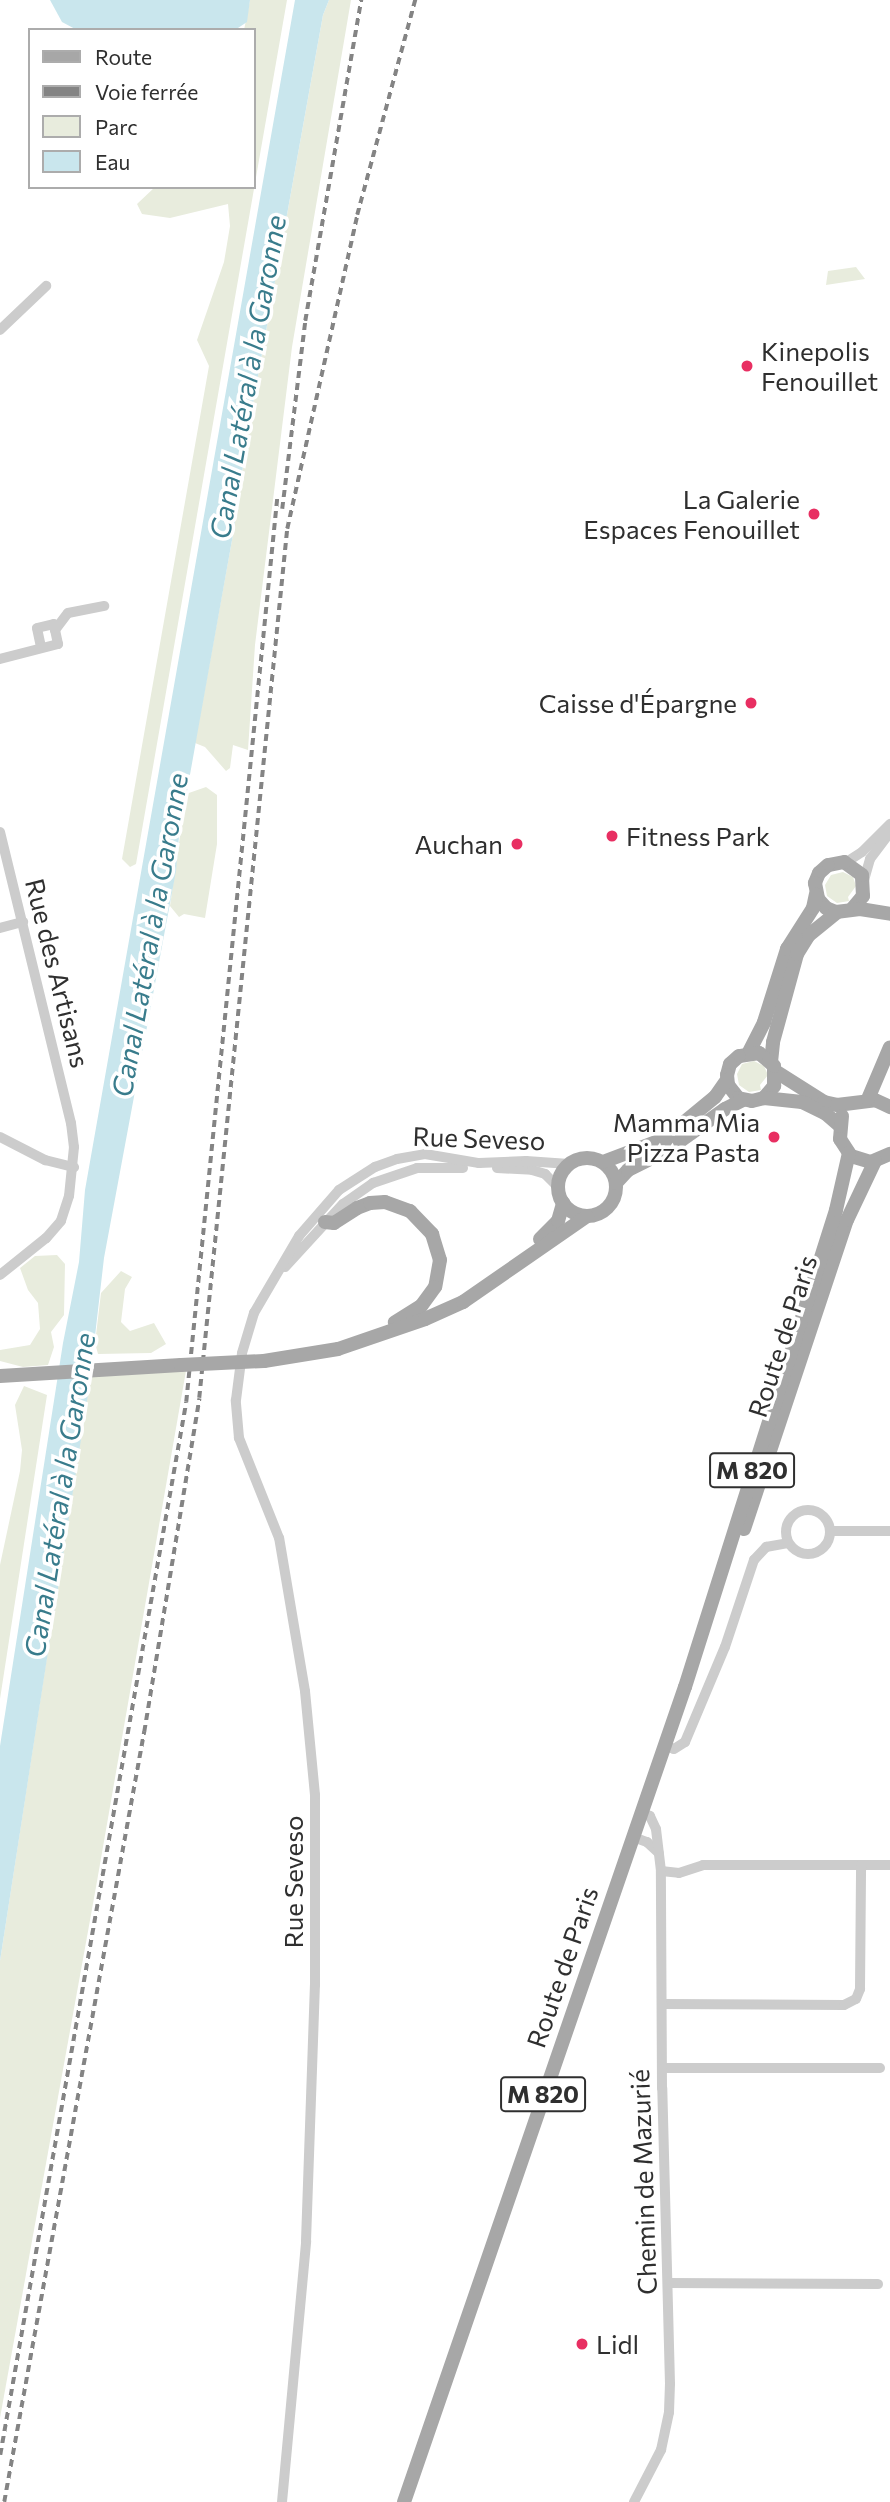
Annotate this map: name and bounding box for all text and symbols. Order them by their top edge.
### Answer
legend [28,28,256,189]
text: Route [95,44,152,69]
text: Voie ferrée [95,79,198,104]
text: Parc [95,114,138,139]
text: Eau [95,149,130,174]
water label: Canal Latéral à la Garonne [202,212,292,542]
place label: Kinepolis Fenouillet [761,335,878,396]
marker: Kinepolis Fenouillet [739,358,755,374]
place label: La Galerie Espaces Fenouillet [583,483,800,544]
marker: La Galerie Espaces Fenouillet [806,506,822,522]
place label: Caisse d'Épargne [539,687,737,719]
marker: Caisse d'Épargne [743,695,759,711]
water label: Canal Latéral à la Garonne [104,770,194,1100]
place label: Fitness Park [626,820,770,852]
place label: Auchan [415,828,503,860]
marker: Fitness Park [604,828,620,844]
marker: Auchan [509,836,525,852]
street label: Rue des Artisans [19,875,97,1071]
place label: Mamma Mia Pizza Pasta [613,1106,760,1168]
street label: Rue Seveso [412,1120,546,1156]
marker: Mamma Mia Pizza Pasta [766,1129,782,1145]
street label: Route de Paris [741,1251,823,1421]
water label: Canal Latéral à la Garonne [17,1330,101,1660]
road number: M 820 [708,1450,796,1490]
street label: Rue Seveso [277,1815,309,1949]
street label: Route de Paris [520,1882,604,2052]
street label: Chemin de Mazurié [623,2069,663,2295]
road number: M 820 [499,2074,587,2115]
place label: Lidl [596,2328,639,2360]
marker: Lidl [574,2336,590,2352]

